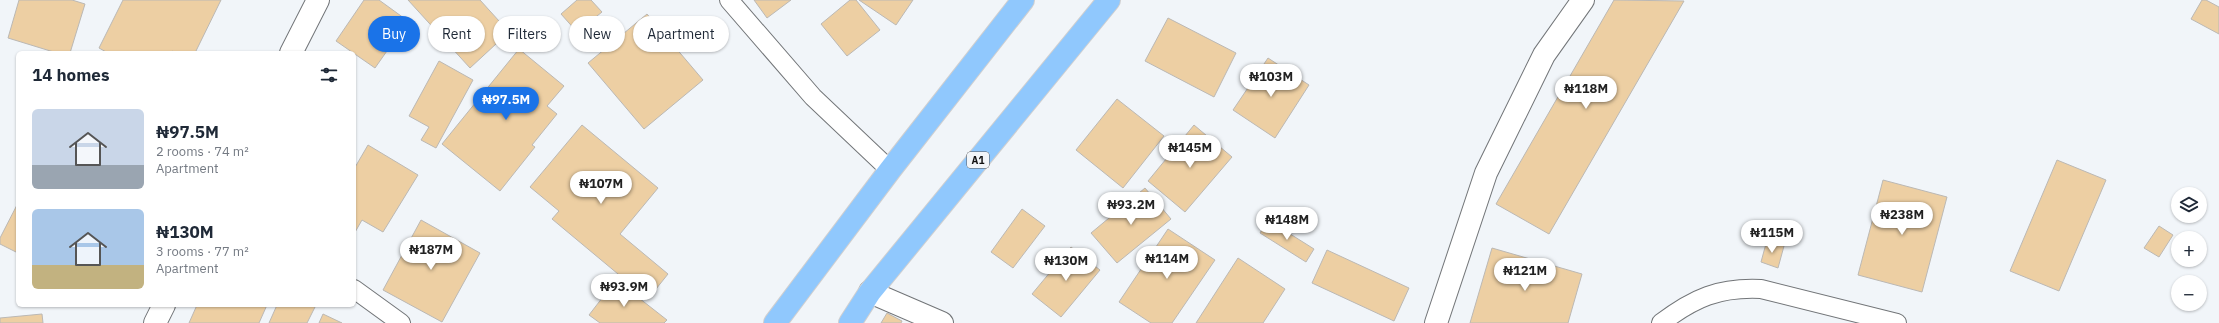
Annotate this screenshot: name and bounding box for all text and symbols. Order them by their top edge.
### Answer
chip: Buy [368,16,420,52]
chip: Rent [428,16,485,52]
chip: Filters [493,16,561,52]
chip: New [569,16,625,52]
chip: Apartment [633,16,729,52]
text: 14 homes [32,64,109,86]
icon: filters [318,64,340,86]
pin: ₦103M [1243,64,1299,98]
text: ₦103M [1249,68,1293,85]
pin: ₦118M [1558,76,1614,110]
text: ₦118M [1564,80,1608,97]
pin: ₦97.5M [473,87,539,121]
text: ₦97.5M [482,91,530,108]
text: ₦97.5M [156,121,219,143]
icon: home [64,125,112,173]
pin: ₦145M [1162,135,1218,169]
text: ₦145M [1168,139,1212,156]
text: 2 rooms · 74 m² [156,143,249,160]
road number: A1 [967,152,989,168]
text: Apartment [156,160,219,177]
pin: ₦107M [573,171,629,205]
text: ₦107M [579,175,623,192]
map controls [2171,187,2207,311]
button: layers [2171,187,2207,223]
pin: ₦93.2M [1098,192,1164,226]
text: ₦93.2M [1107,196,1155,213]
pin: ₦238M [1874,202,1930,236]
text: ₦238M [1880,206,1924,223]
pin: ₦148M [1259,207,1315,241]
text: ₦148M [1265,211,1309,228]
pin: ₦115M [1744,220,1800,254]
text: ₦130M [156,221,214,243]
text: ₦115M [1750,224,1794,241]
icon: home [64,225,112,273]
button: + [2171,231,2207,267]
pin: ₦187M [403,237,459,271]
text: ₦187M [409,241,453,258]
text: 3 rooms · 77 m² [156,243,249,260]
pin: ₦114M [1139,246,1195,280]
pin: ₦130M [1038,248,1094,282]
text: ₦114M [1145,250,1189,267]
text: ₦130M [1044,252,1088,269]
pin: ₦121M [1497,258,1553,292]
text: Apartment [156,260,219,277]
text: ₦121M [1503,262,1547,279]
pin: ₦93.9M [591,274,657,308]
button: − [2171,275,2207,311]
text: ₦93.9M [600,278,648,295]

